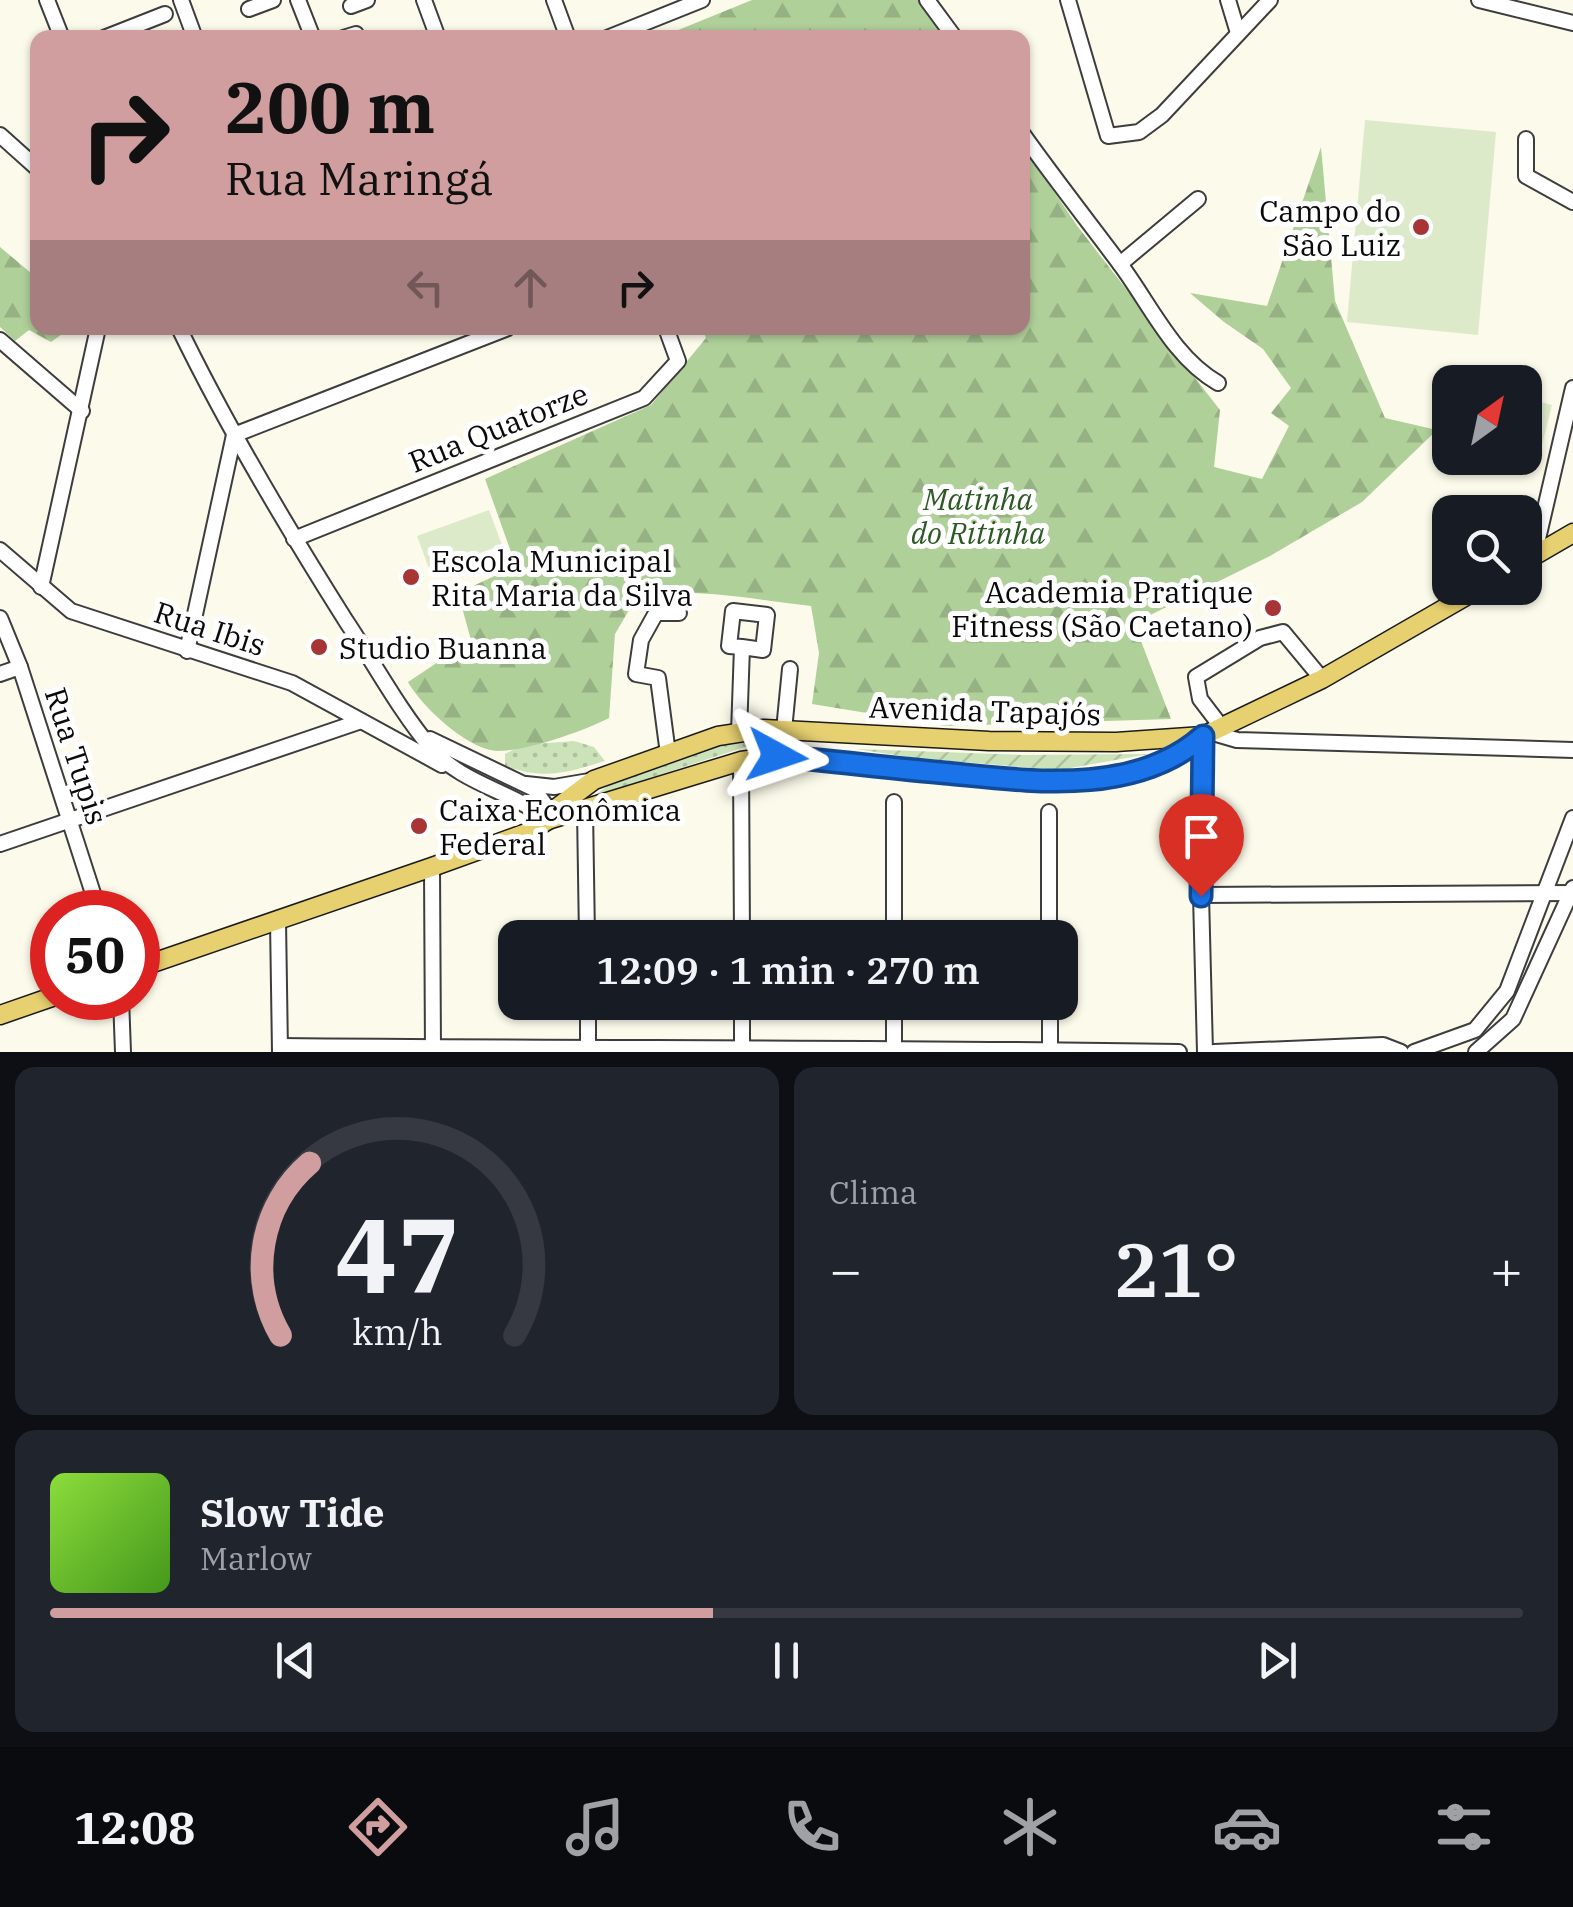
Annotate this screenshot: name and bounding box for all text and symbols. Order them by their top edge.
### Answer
text: 200 m [225,61,435,152]
icon: right [60,70,190,200]
text: Rua Maringá [225,149,493,207]
place label: Campo do São Luiz [1259,191,1401,264]
marker: Campo do São Luiz [1410,216,1432,238]
icon: left [398,260,453,315]
icon: ahead [503,260,558,315]
icon: right [608,260,663,315]
north arrow [1432,365,1542,475]
map controls [1432,365,1542,605]
street label: Rua Quatorze [403,373,593,481]
park label: Matinha do Ritinha [911,479,1046,552]
button: search [1432,495,1542,605]
place label: Escola Municipal Rita Maria da Silva [431,541,693,614]
marker: Escola Municipal Rita Maria da Silva [400,566,422,588]
place label: Academia Pratique Fitness (São Caetano) [951,572,1253,645]
street label: Rua Ibis [150,592,270,664]
marker: Academia Pratique Fitness (São Caetano) [1262,597,1284,619]
place label: Studio Buanna [339,628,547,667]
marker: Studio Buanna [308,636,330,658]
street label: Rua Tupis [37,682,117,830]
street label: Avenida Tapajós [868,686,1102,734]
position arrow [725,704,829,808]
place label: Caixa Econômica Federal [439,790,681,863]
pin [1159,794,1244,897]
icon: arrive [1174,809,1229,864]
marker: Caixa Econômica Federal [408,815,430,837]
speed limit sign: 50 [30,890,160,1020]
text: 12:09 · 1 min · 270 m [596,945,980,994]
text: Clima [829,1171,917,1213]
text: 47 [335,1186,459,1322]
text: 21° [1113,1220,1239,1318]
text: − [829,1234,862,1305]
text: + [1490,1234,1523,1305]
text: km/h [352,1308,442,1355]
text: Slow Tide [200,1488,385,1537]
text: Marlow [200,1537,312,1579]
icon: previous [268,1633,323,1688]
icon: pause [759,1633,814,1688]
icon: next [1250,1633,1305,1688]
icon: directions [343,1792,413,1862]
icon: music [560,1792,630,1862]
icon: phone [777,1792,847,1862]
icon: climate [995,1792,1065,1862]
icon: car [1212,1792,1282,1862]
icon: filters [1429,1792,1499,1862]
text: 12:08 [74,1798,195,1856]

